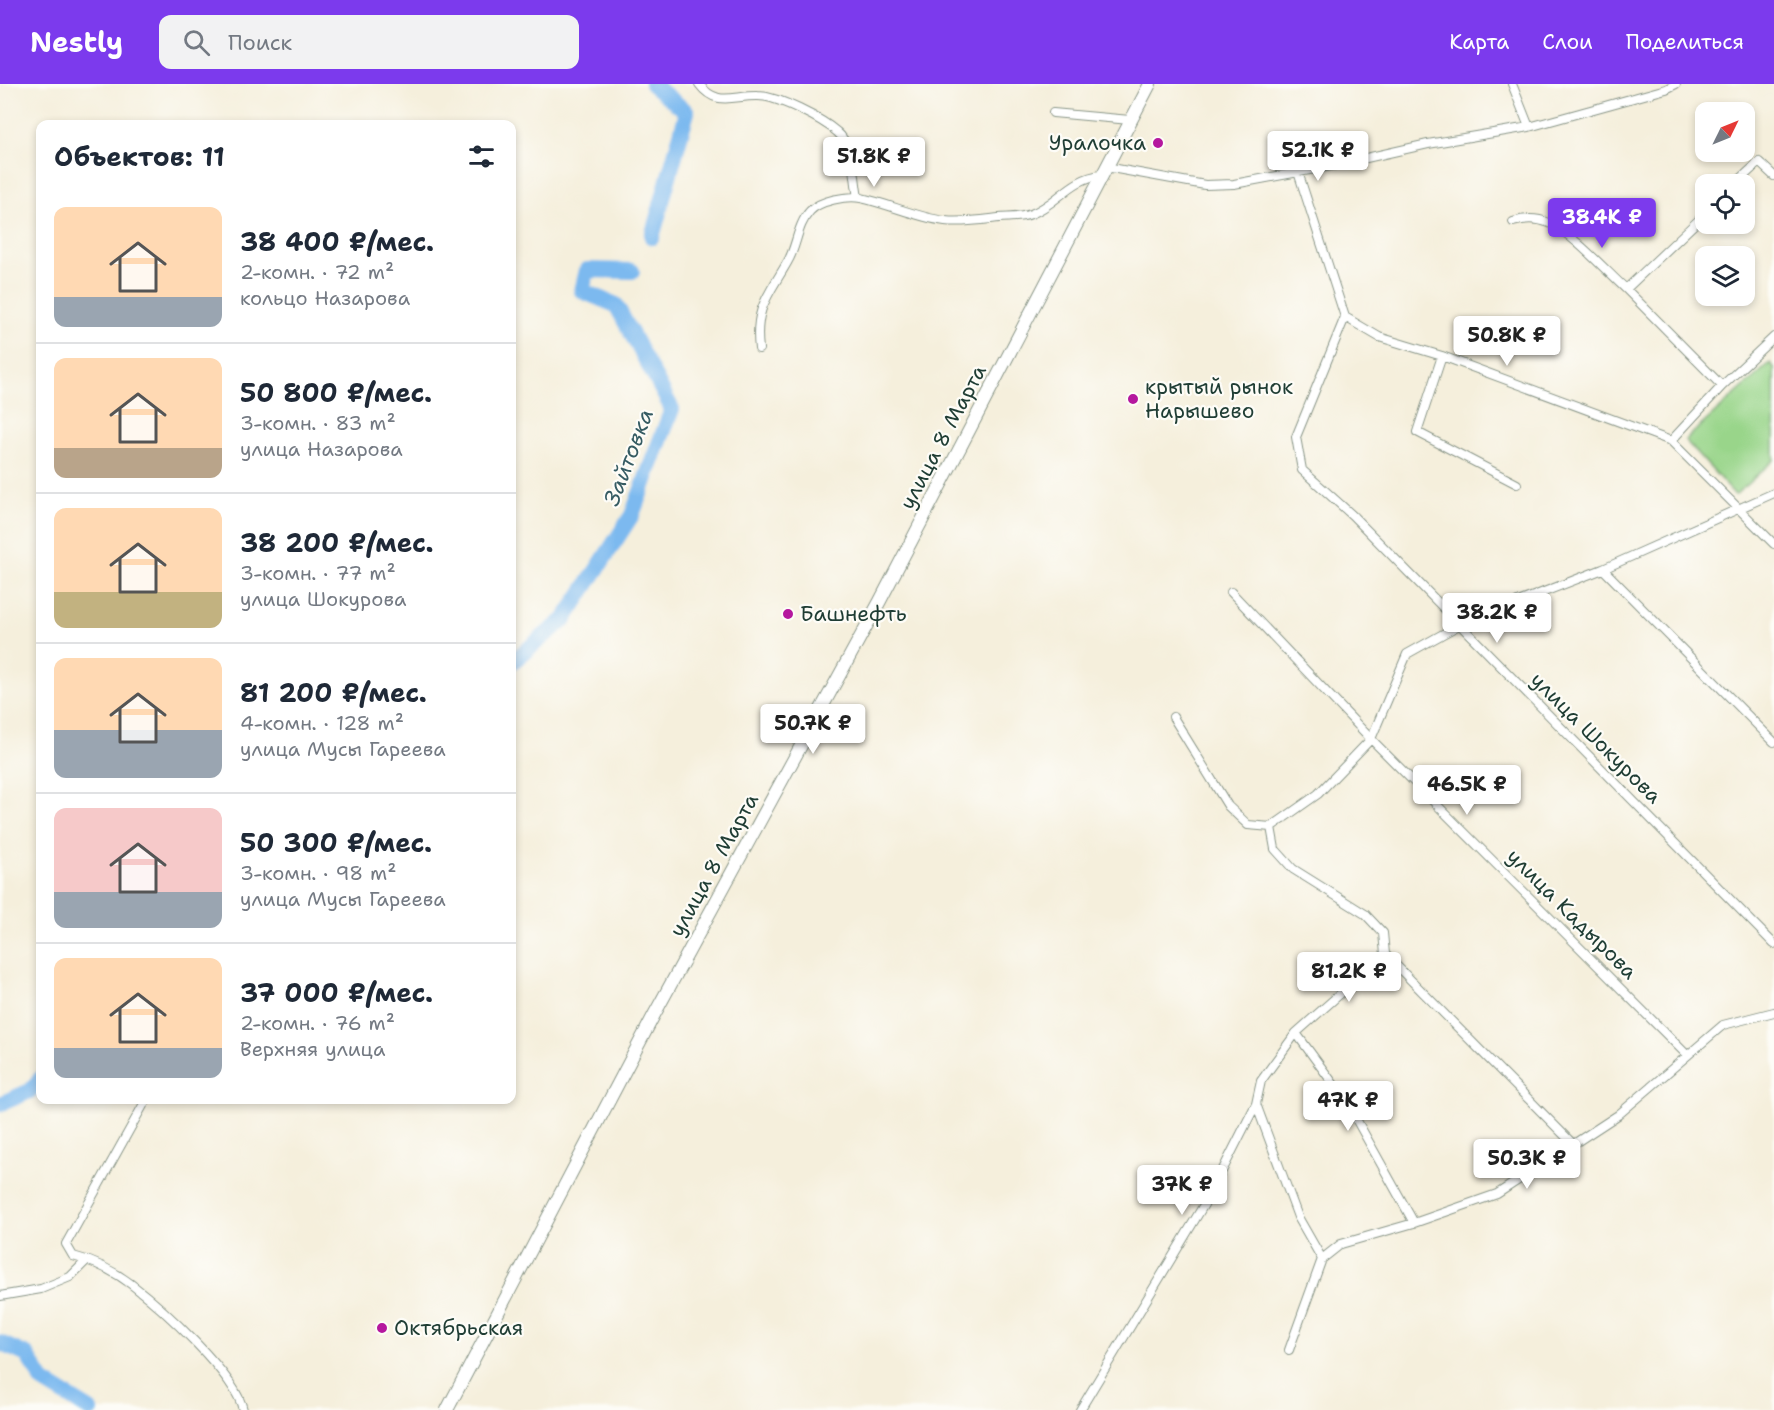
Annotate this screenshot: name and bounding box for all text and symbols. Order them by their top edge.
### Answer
search box [159,15,579,69]
text: Nestly [30,23,123,61]
icon: search [180,26,213,59]
text: Поиск [228,28,292,57]
text: Карта [1449,28,1509,56]
text: Слои [1542,28,1593,56]
text: Поделиться [1626,28,1744,56]
north arrow [1695,102,1755,162]
map controls [1695,102,1755,306]
place label: Уралочка [1049,129,1146,157]
pin: 52.1K ₽ [1263,131,1373,182]
marker: Уралочка [1151,136,1165,150]
pin: 51.8K ₽ [819,137,929,188]
text: 52.1K ₽ [1281,137,1355,163]
text: Объектов: 11 [54,139,225,174]
icon: filters [465,140,498,173]
text: 51.8K ₽ [837,143,911,169]
button: locate [1695,174,1755,234]
pin: 38.4K ₽ [1547,198,1657,249]
text: 38.4K ₽ [1562,204,1642,230]
text: 38 400 ₽/мес. [240,224,434,259]
icon: home [102,231,174,303]
button: layers [1695,246,1755,306]
text: 2-комн. · 72 m² [240,259,394,285]
text: кольцо Назарова [240,285,410,311]
pin: 50.8K ₽ [1452,316,1562,367]
text: 50.8K ₽ [1467,322,1547,348]
street label: улица 8 Марта [893,360,993,514]
place label: крытый рынок Нарышево [1145,373,1293,425]
text: 50 800 ₽/мес. [240,375,432,410]
icon: home [102,382,174,454]
marker: крытый рынок Нарышево [1126,392,1140,406]
water label: Зайтовка [597,405,660,510]
text: 3-комн. · 83 m² [240,410,396,436]
text: улица Назарова [240,436,403,462]
text: 38 200 ₽/мес. [240,525,434,560]
icon: home [102,532,174,604]
text: 3-комн. · 77 m² [240,560,396,586]
text: улица Шокурова [240,586,407,612]
pin: 38.2K ₽ [1442,593,1552,644]
text: 38.2K ₽ [1456,599,1538,625]
place label: Башнефть [800,600,907,628]
marker: Башнефть [781,607,795,621]
street label: улица Шокурова [1524,666,1668,810]
text: 81 200 ₽/мес. [240,675,427,710]
icon: home [102,682,174,754]
pin: 50.7K ₽ [758,704,868,755]
text: 4-комн. · 128 m² [240,710,404,736]
text: 50.7K ₽ [774,710,852,736]
text: улица Мусы Гареева [240,736,446,762]
pin: 46.5K ₽ [1412,765,1522,816]
text: 46.5K ₽ [1427,771,1507,797]
street label: улица 8 Марта [663,788,765,942]
text: 50 300 ₽/мес. [240,825,432,860]
icon: home [102,832,174,904]
street label: улица Кадырова [1501,843,1643,985]
text: 3-комн. · 98 m² [240,860,397,886]
text: улица Мусы Гареева [240,886,446,912]
pin: 81.2K ₽ [1294,952,1404,1003]
text: 81.2K ₽ [1311,958,1387,984]
text: 37 000 ₽/мес. [240,975,433,1010]
icon: home [102,982,174,1054]
text: 2-комн. · 76 m² [240,1010,395,1036]
text: Верхняя улица [240,1036,385,1062]
pin: 47K ₽ [1306,1081,1390,1132]
text: 47K ₽ [1317,1087,1379,1113]
pin: 50.3K ₽ [1472,1139,1582,1190]
text: 50.3K ₽ [1487,1145,1567,1171]
pin: 37K ₽ [1140,1165,1224,1216]
text: 37K ₽ [1151,1171,1213,1197]
place label: Октябрьская [394,1314,523,1342]
marker: Октябрьская [375,1321,389,1335]

